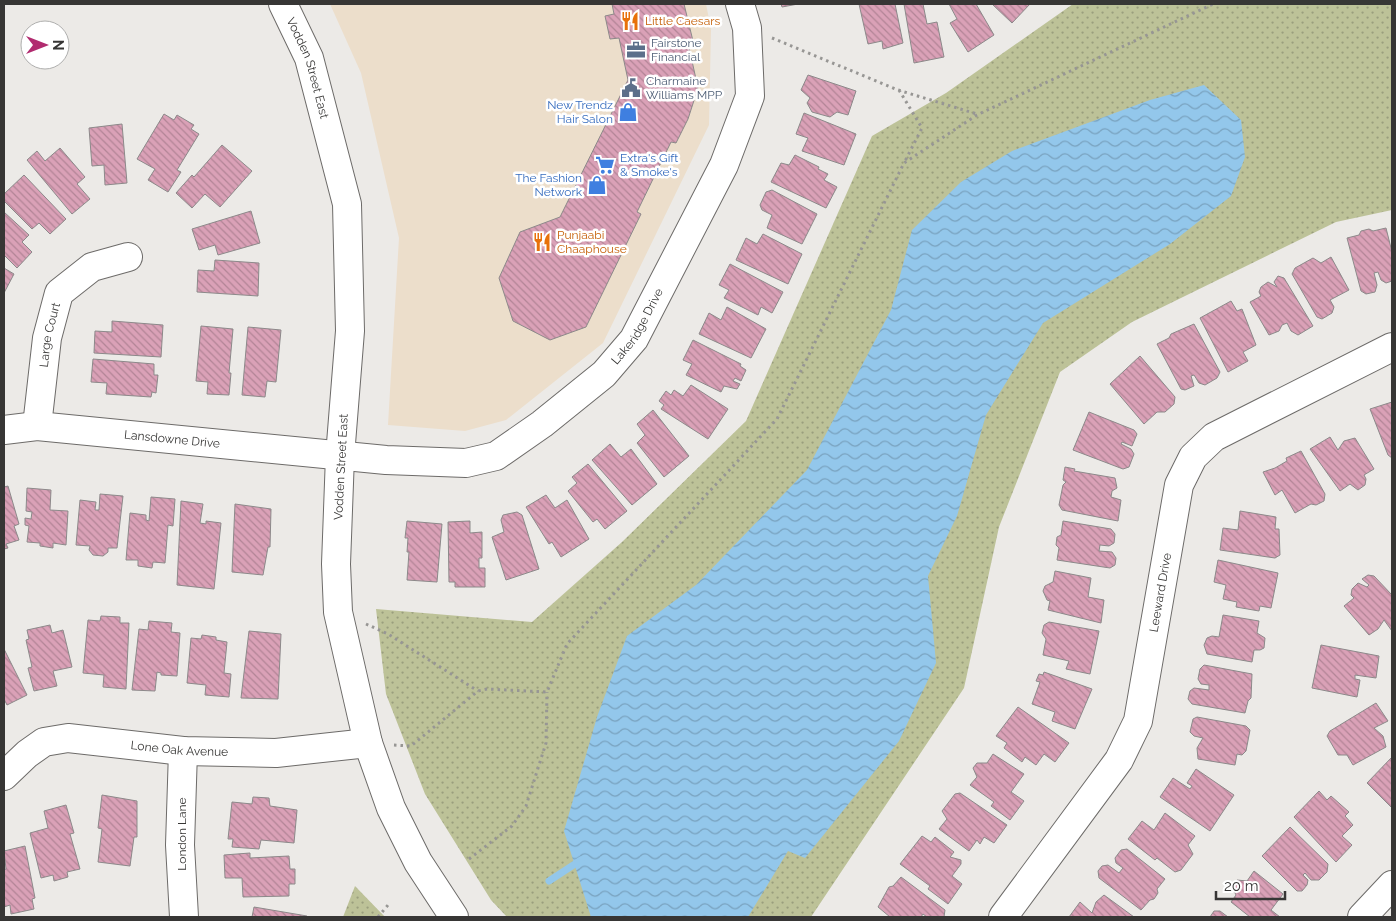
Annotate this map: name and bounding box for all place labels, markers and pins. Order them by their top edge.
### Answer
restaurant icon: Little Caesars [619,10,641,32]
place label: Little Caesars [645,14,720,28]
place label: Fairstone Financial [651,36,702,64]
office icon: Fairstone Financial [625,39,647,61]
place label: Charmaine Williams MPP [646,74,723,102]
public building icon: Charmaine Williams MPP [620,77,642,99]
place label: New Trendz Hair Salon [547,98,613,126]
shop icon: New Trendz Hair Salon [617,101,639,123]
place label: Extra's Gift & Smoke's [620,151,678,179]
supermarket icon: Extra's Gift & Smoke's [594,154,616,176]
place label: The Fashion Network [515,171,583,199]
shop icon: The Fashion Network [586,174,608,196]
place label: Punjaabi Chaaphouse [557,228,627,256]
restaurant icon: Punjaabi Chaaphouse [531,231,553,253]

